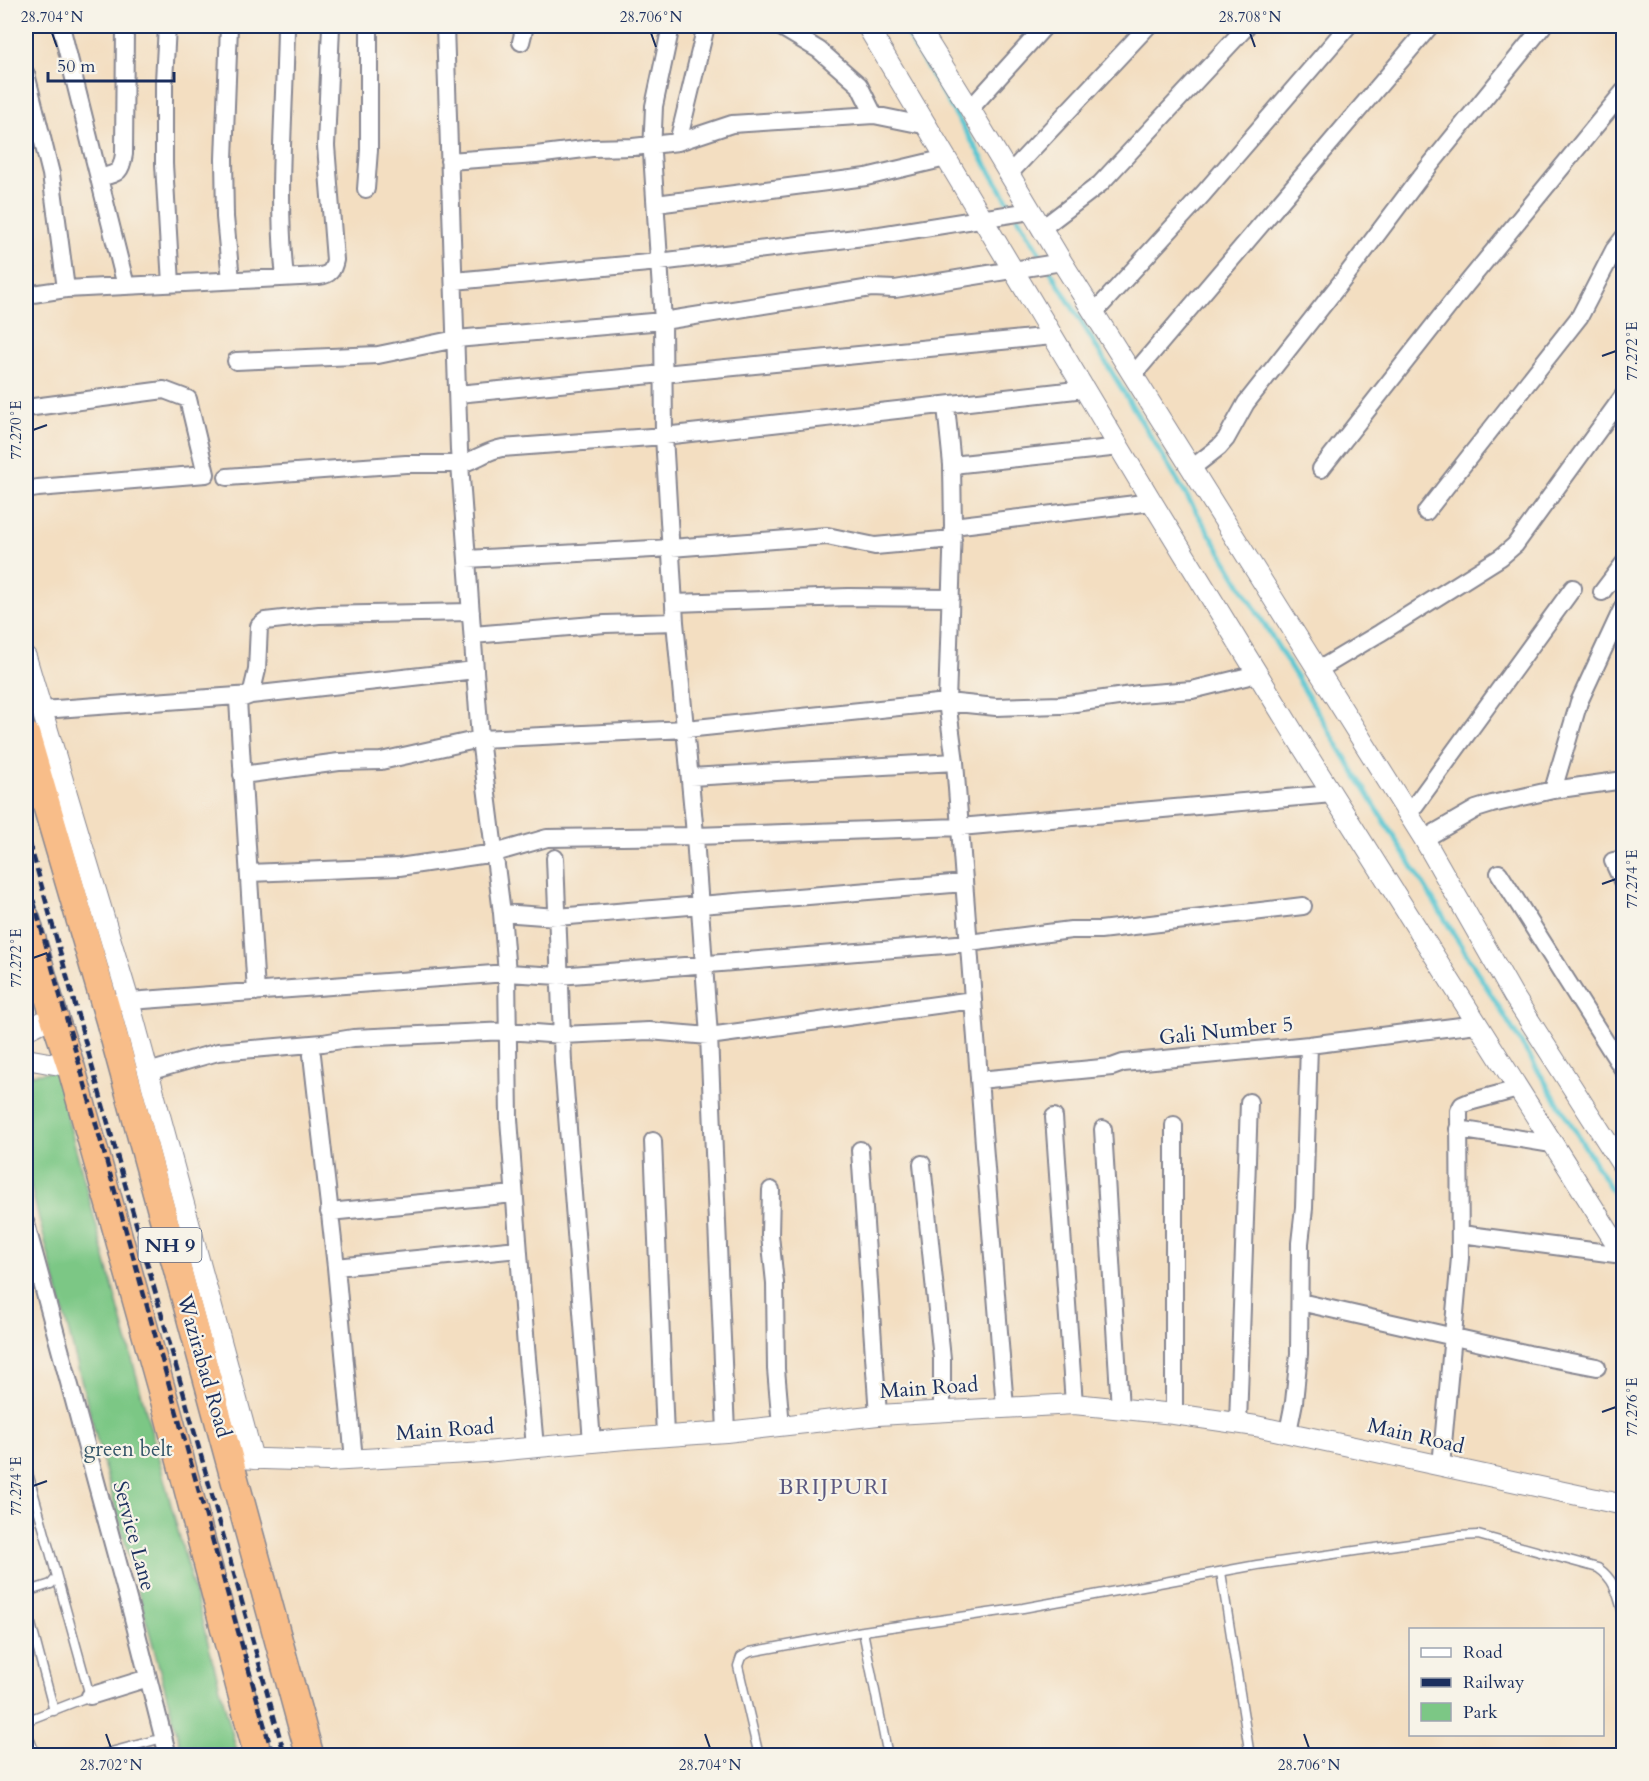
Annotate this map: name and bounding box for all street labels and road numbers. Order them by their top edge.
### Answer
street label: Gali Number 5 [1158,1010,1294,1052]
road number: NH 9 [138,1228,201,1262]
street label: Wazirabad Road [169,1290,238,1441]
street label: Main Road [879,1370,979,1406]
street label: Main Road [1365,1411,1467,1461]
street label: Main Road [395,1412,495,1448]
street label: Service Lane [105,1478,163,1594]

